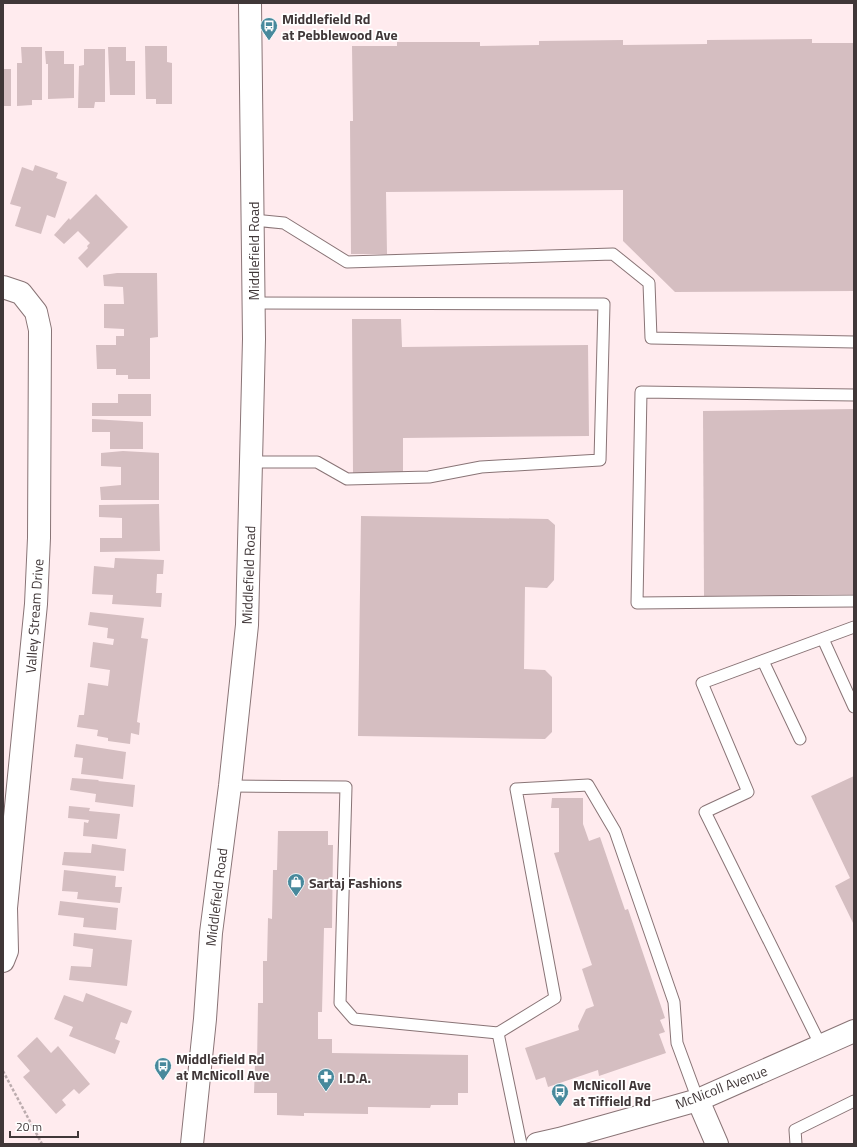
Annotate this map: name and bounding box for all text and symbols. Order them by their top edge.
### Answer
place label: Middlefield Rd at Pebblewood Ave [282,8,398,45]
bus stop icon: Middlefield Rd at Pebblewood Ave [259,16,279,41]
street label: Middlefield Road [243,202,264,300]
street label: Middlefield Road [236,525,260,625]
street label: Valley Stream Drive [20,558,48,674]
street label: Middlefield Road [200,847,232,947]
shop icon: Sartaj Fashions [286,872,306,897]
place label: Sartaj Fashions [309,872,402,893]
place label: Middlefield Rd at McNicoll Ave [176,1048,269,1085]
bus stop icon: Middlefield Rd at McNicoll Ave [153,1056,173,1081]
street label: McNicoll Avenue [672,1060,770,1114]
pharmacy icon: I.D.A. [316,1067,336,1092]
place label: I.D.A. [339,1067,371,1088]
place label: McNicoll Ave at Tiffield Rd [573,1074,651,1111]
bus stop icon: McNicoll Ave at Tiffield Rd [550,1082,570,1107]
scale bar [10,1113,78,1139]
text: 20 m [16,1117,42,1136]

